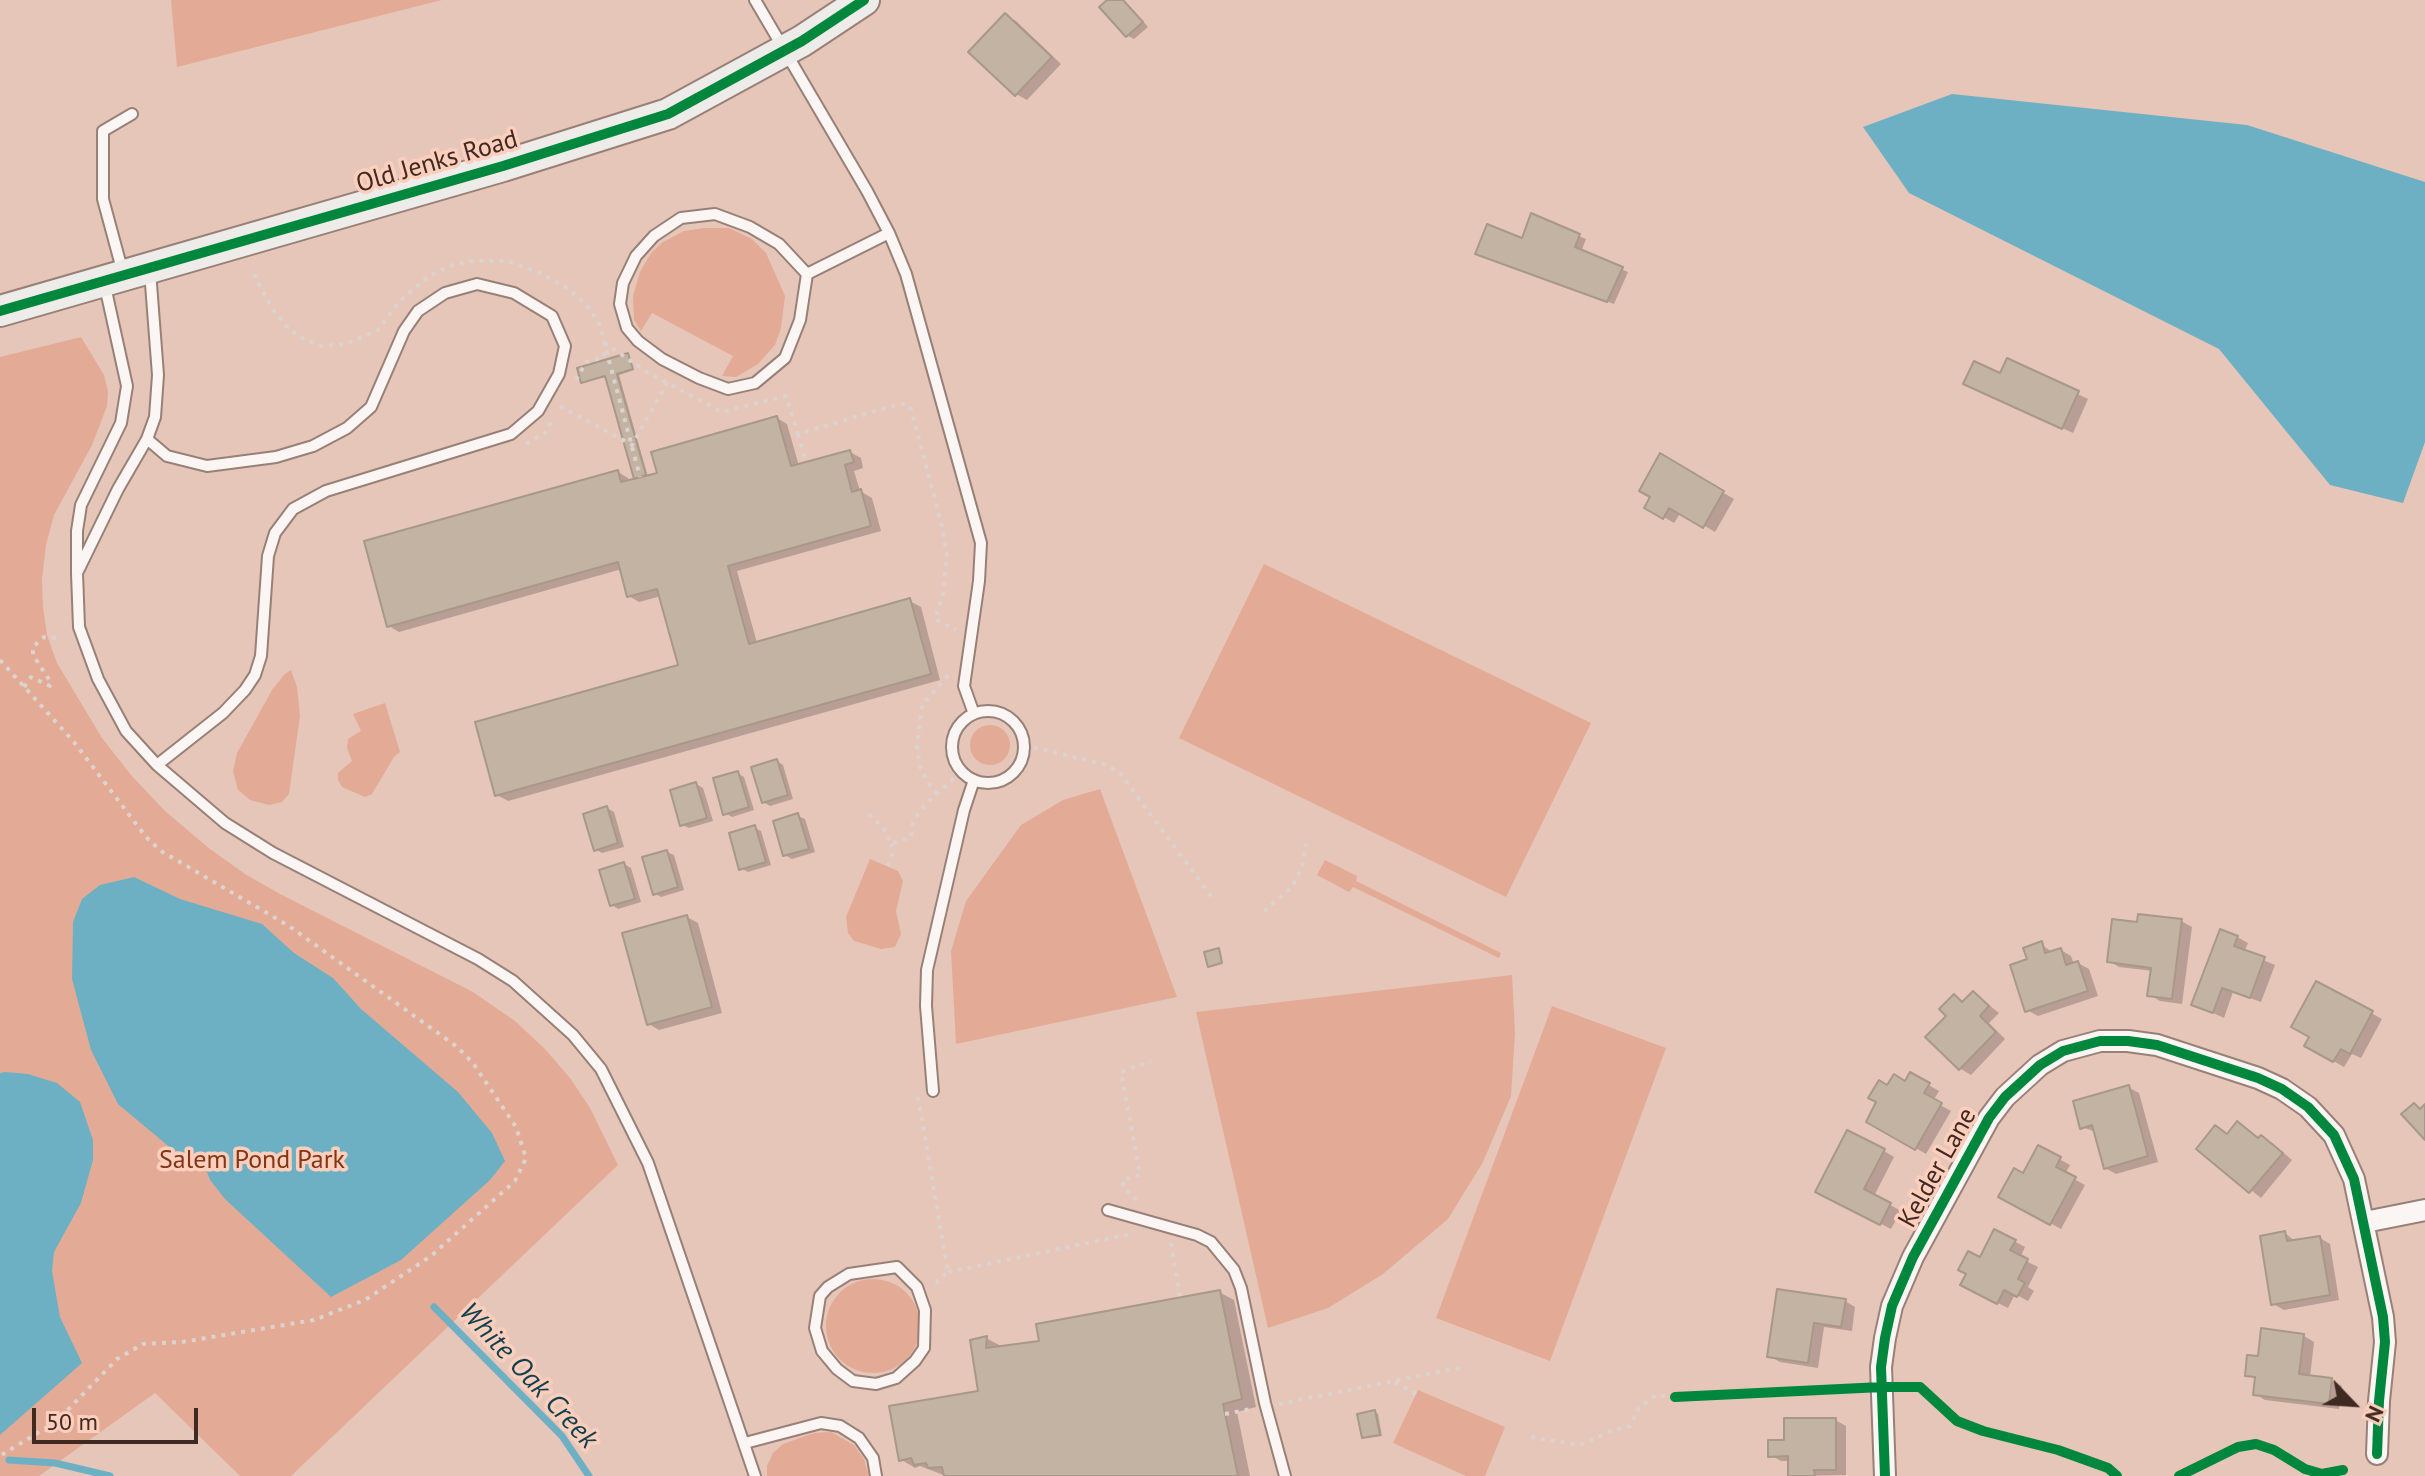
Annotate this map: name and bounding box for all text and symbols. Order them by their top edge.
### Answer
street label: Old Jenks Road [353,124,521,200]
street label: Kelder Lane [1892,1103,1984,1233]
park label: Salem Pond Park [159,1145,345,1177]
water label: White Oak Creek [452,1296,604,1456]
north arrow [2313,1364,2393,1444]
scale bar [36,1392,202,1442]
text: N [2359,1402,2390,1427]
text: 50 m [46,1406,98,1437]

